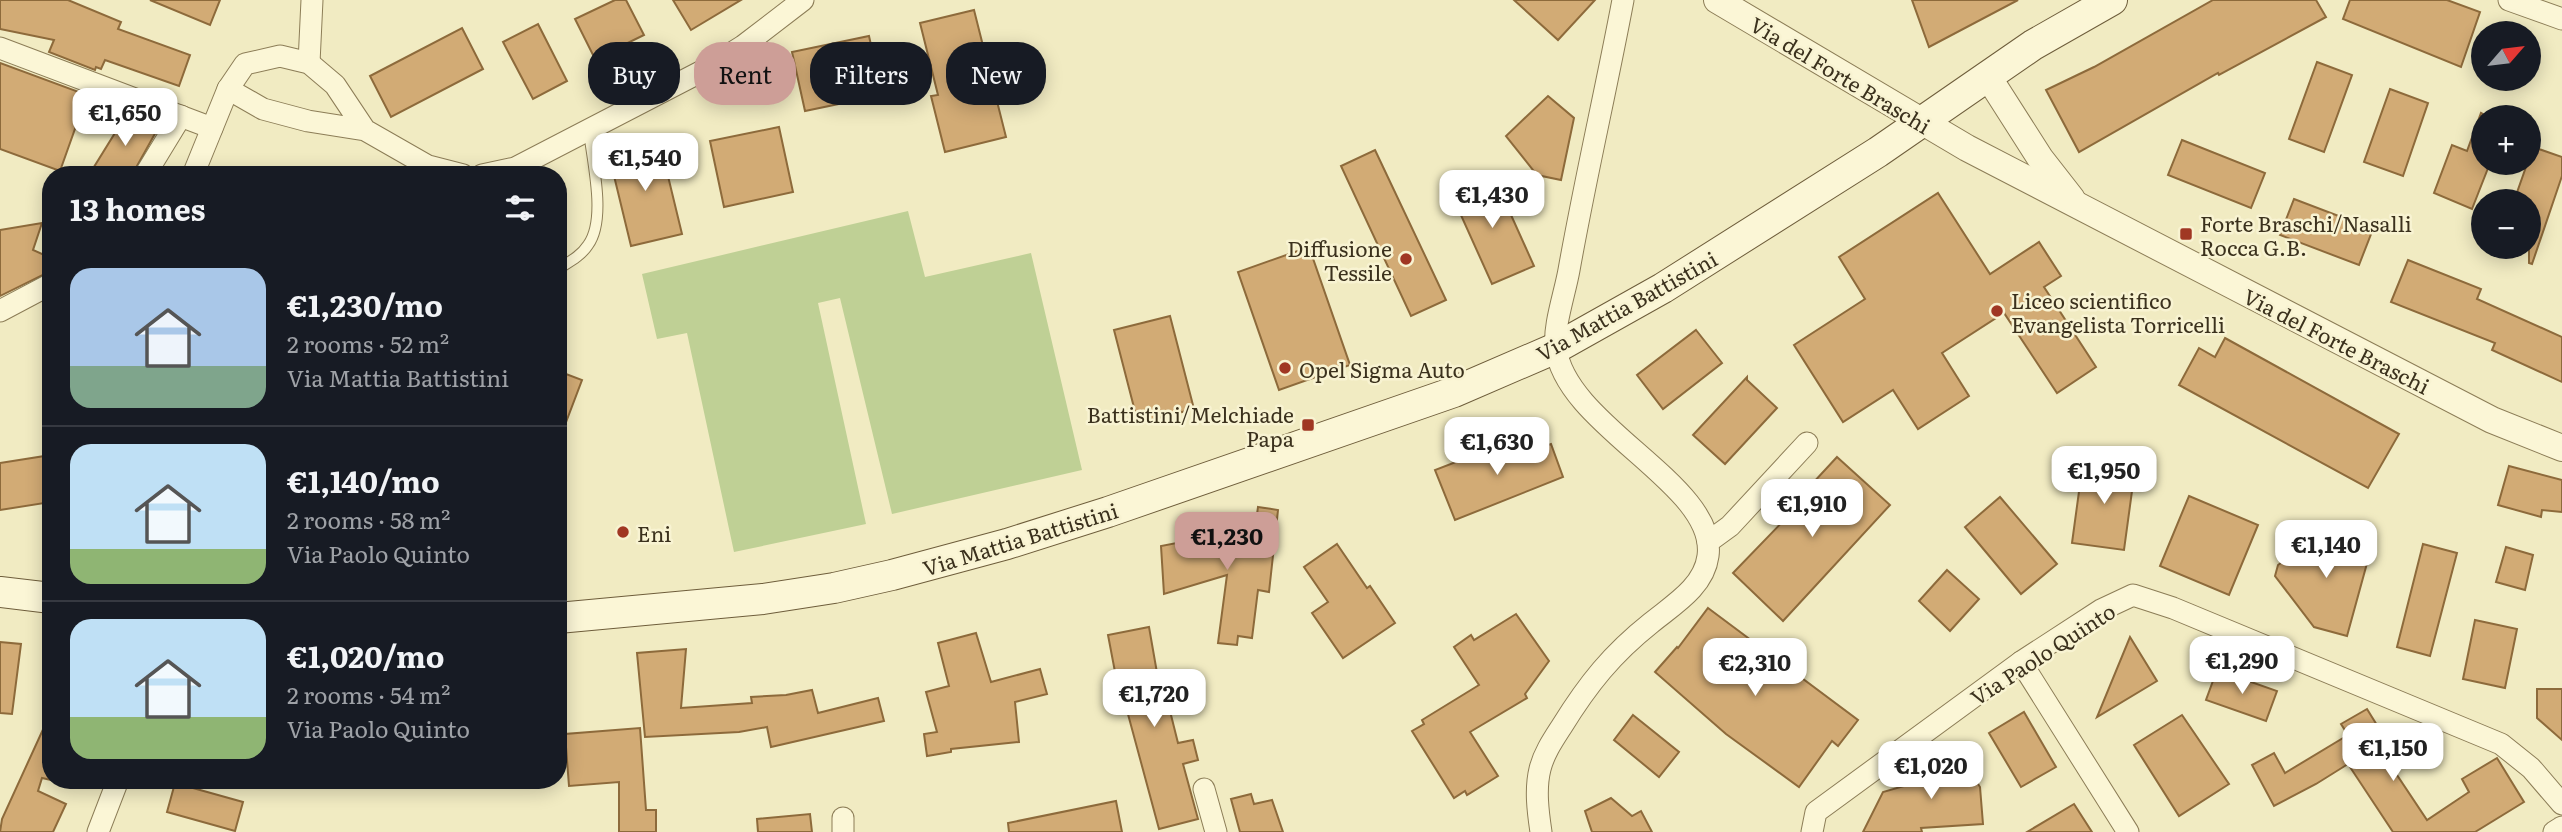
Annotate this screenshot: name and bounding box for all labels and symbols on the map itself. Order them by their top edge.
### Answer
street label: Via del Forte Braschi [1745,8,1937,140]
north arrow [2471,21,2541,91]
pin: €1,650 [68,88,182,148]
pin: €1,540 [588,134,702,193]
pin: €1,430 [1435,170,1549,230]
place label: Forte Braschi/Nasalli Rocca G.B. [2200,207,2412,262]
marker: Forte Braschi/Nasalli Rocca G.B. [2178,226,2194,242]
place label: Diffusione Tessile [1287,232,1392,287]
street label: Via Mattia Battistini [1530,242,1722,368]
marker: Diffusione Tessile [1398,251,1414,267]
street label: Via del Forte Braschi [2238,280,2436,400]
place label: Liceo scientifico Evangelista Torricelli [2011,284,2225,339]
marker: Liceo scientifico Evangelista Torricelli [1989,303,2005,319]
place label: Opel Sigma Auto [1299,353,1465,384]
marker: Opel Sigma Auto [1277,360,1293,376]
place label: Battistini/Melchiade Papa [1087,398,1295,453]
marker: Battistini/Melchiade Papa [1300,417,1316,433]
pin: €1,630 [1440,418,1554,477]
pin: €1,950 [2047,447,2161,506]
pin: €1,910 [1755,480,1869,539]
street label: Via Mattia Battistini [919,494,1121,582]
pin: €1,230 [1170,512,1284,572]
place label: Eni [637,517,671,548]
pin: €1,140 [2269,520,2383,580]
marker: Eni [615,524,631,540]
street label: Via Paolo Quinto [1963,594,2121,712]
pin: €1,290 [2185,636,2299,696]
pin: €2,310 [1698,638,1812,698]
pin: €1,720 [1097,670,1211,729]
pin: €1,150 [2336,724,2450,783]
pin: €1,020 [1874,742,1988,801]

